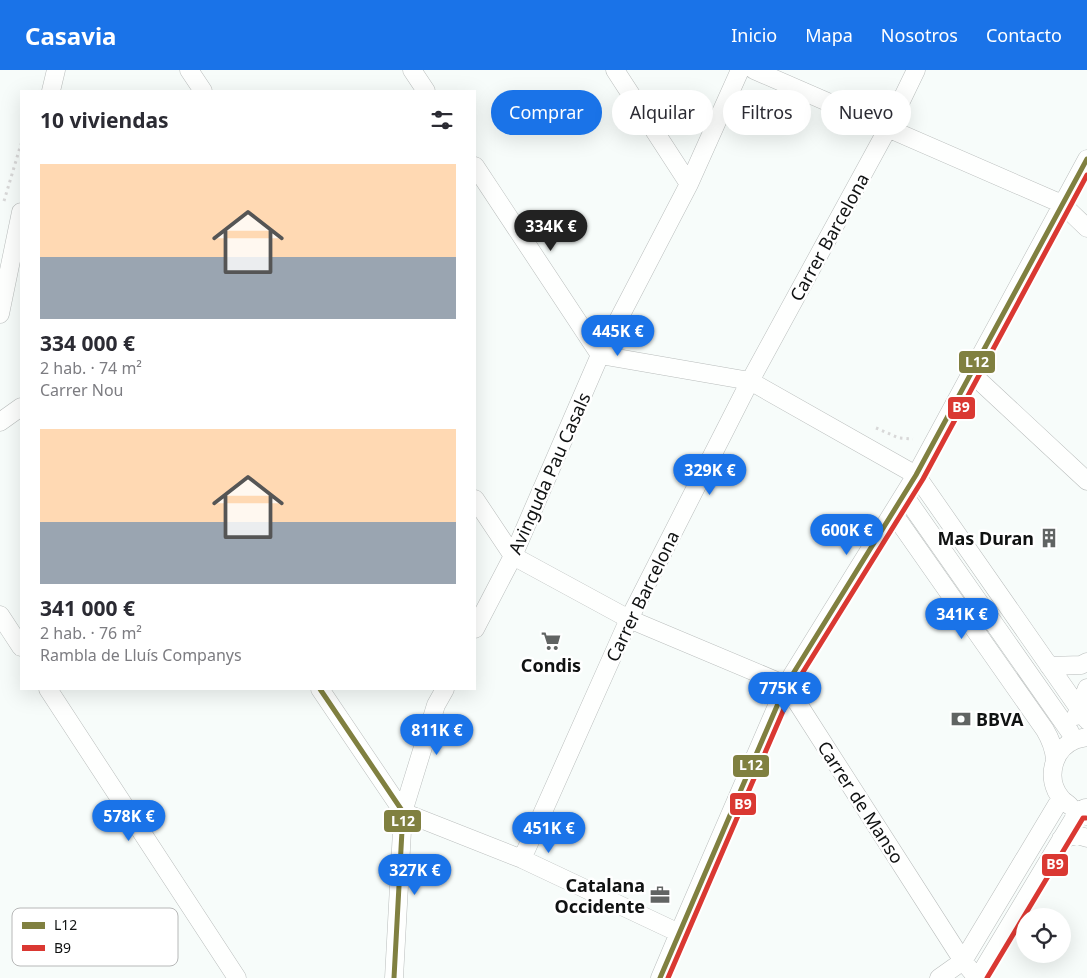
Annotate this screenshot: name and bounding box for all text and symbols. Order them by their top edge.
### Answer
text: Casavia [25,19,116,52]
text: Inicio [731,23,777,47]
text: Mapa [805,23,853,47]
text: Nosotros [881,23,958,47]
text: Contacto [986,23,1062,47]
chip: Comprar [491,90,602,135]
chip: Alquilar [612,90,713,135]
chip: Filtros [723,90,811,135]
chip: Nuevo [821,90,911,135]
text: 10 viviendas [40,106,169,134]
icon: filters [428,106,456,134]
street label: Carrer Barcelona [784,169,874,305]
icon: home [203,197,293,287]
pin: 334K € [510,210,592,252]
text: 334K € [525,215,577,237]
pin: 445K € [577,314,659,357]
text: 445K € [592,320,644,342]
text: 334 000 € [40,329,135,357]
line badge: L12 [958,350,996,374]
text: L12 [965,352,989,371]
text: 2 hab. · 74 m² [40,357,142,379]
text: Carrer Nou [40,379,124,401]
street label: Avinguda Pau Casals [503,388,595,558]
line badge: B9 [947,396,976,420]
text: B9 [952,397,970,416]
pin: 329K € [669,454,751,496]
text: 329K € [684,459,736,481]
icon: home [203,462,293,552]
pin: 600K € [806,514,888,556]
text: 600K € [821,519,873,541]
place label: Mas Duran [937,526,1034,550]
street label: Carrer Barcelona [600,527,684,665]
building icon: Mas Duran [1038,527,1060,549]
text: 341 000 € [40,594,135,622]
pin: 341K € [921,598,1003,640]
text: 341K € [936,603,988,625]
text: 2 hab. · 76 m² [40,622,142,644]
supermarket icon: Condis [540,630,562,652]
text: Rambla de Lluís Companys [40,644,242,666]
place label: Condis [521,653,581,677]
pin: 775K € [744,672,826,714]
text: 775K € [759,677,811,699]
place label: BBVA [976,707,1024,731]
bank icon: BBVA [950,708,972,730]
pin: 811K € [396,714,478,756]
text: 811K € [411,719,463,741]
street label: Carrer de Manso [812,736,910,868]
line badge: L12 [732,754,770,778]
text: L12 [739,755,763,774]
line badge: B9 [729,792,757,816]
text: B9 [734,794,752,813]
pin: 578K € [88,800,170,842]
text: 578K € [103,805,155,827]
line badge: L12 [383,809,422,833]
text: L12 [391,811,415,830]
pin: 451K € [508,812,590,854]
text: 451K € [523,817,575,839]
line badge: B9 [1041,853,1069,877]
pin: 327K € [374,854,456,896]
text: B9 [1046,854,1064,873]
text: 327K € [389,859,441,881]
place label: Catalana Occidente [554,873,645,918]
office icon: Catalana Occidente [649,884,671,906]
legend [12,908,178,966]
map controls [1016,908,1071,963]
button: locate [1016,908,1071,963]
text: L12 [54,915,77,934]
text: B9 [54,938,71,957]

